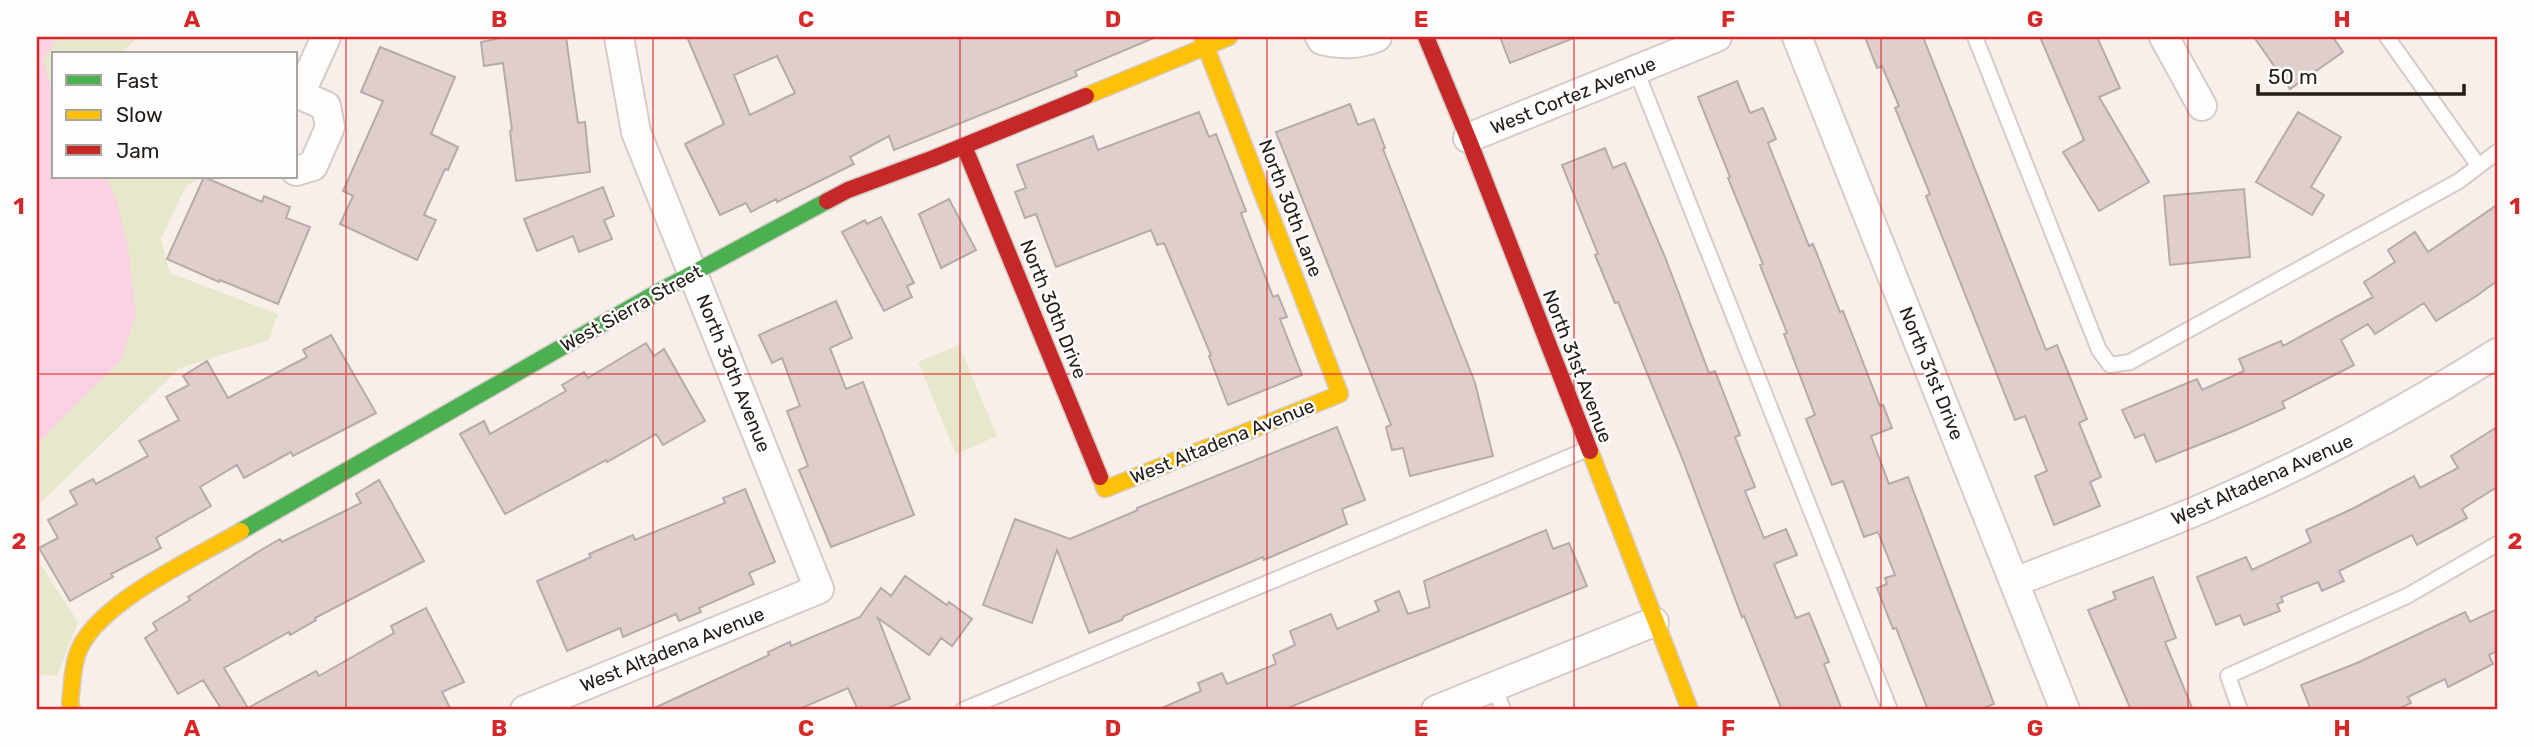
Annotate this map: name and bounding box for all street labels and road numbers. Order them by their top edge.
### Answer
street label: West Cortez Avenue [1487,52,1659,139]
street label: North 30th Lane [1254,136,1327,280]
street label: North 30th Drive [1015,236,1092,382]
street label: West Sierra Street [556,260,707,357]
street label: North 31st Avenue [1538,286,1617,446]
street label: North 30th Avenue [691,291,776,455]
street label: North 31st Drive [1894,303,1969,443]
street label: West Altadena Avenue [1127,394,1318,489]
street label: West Altadena Avenue [2168,429,2357,530]
street label: West Altadena Avenue [577,602,768,697]

